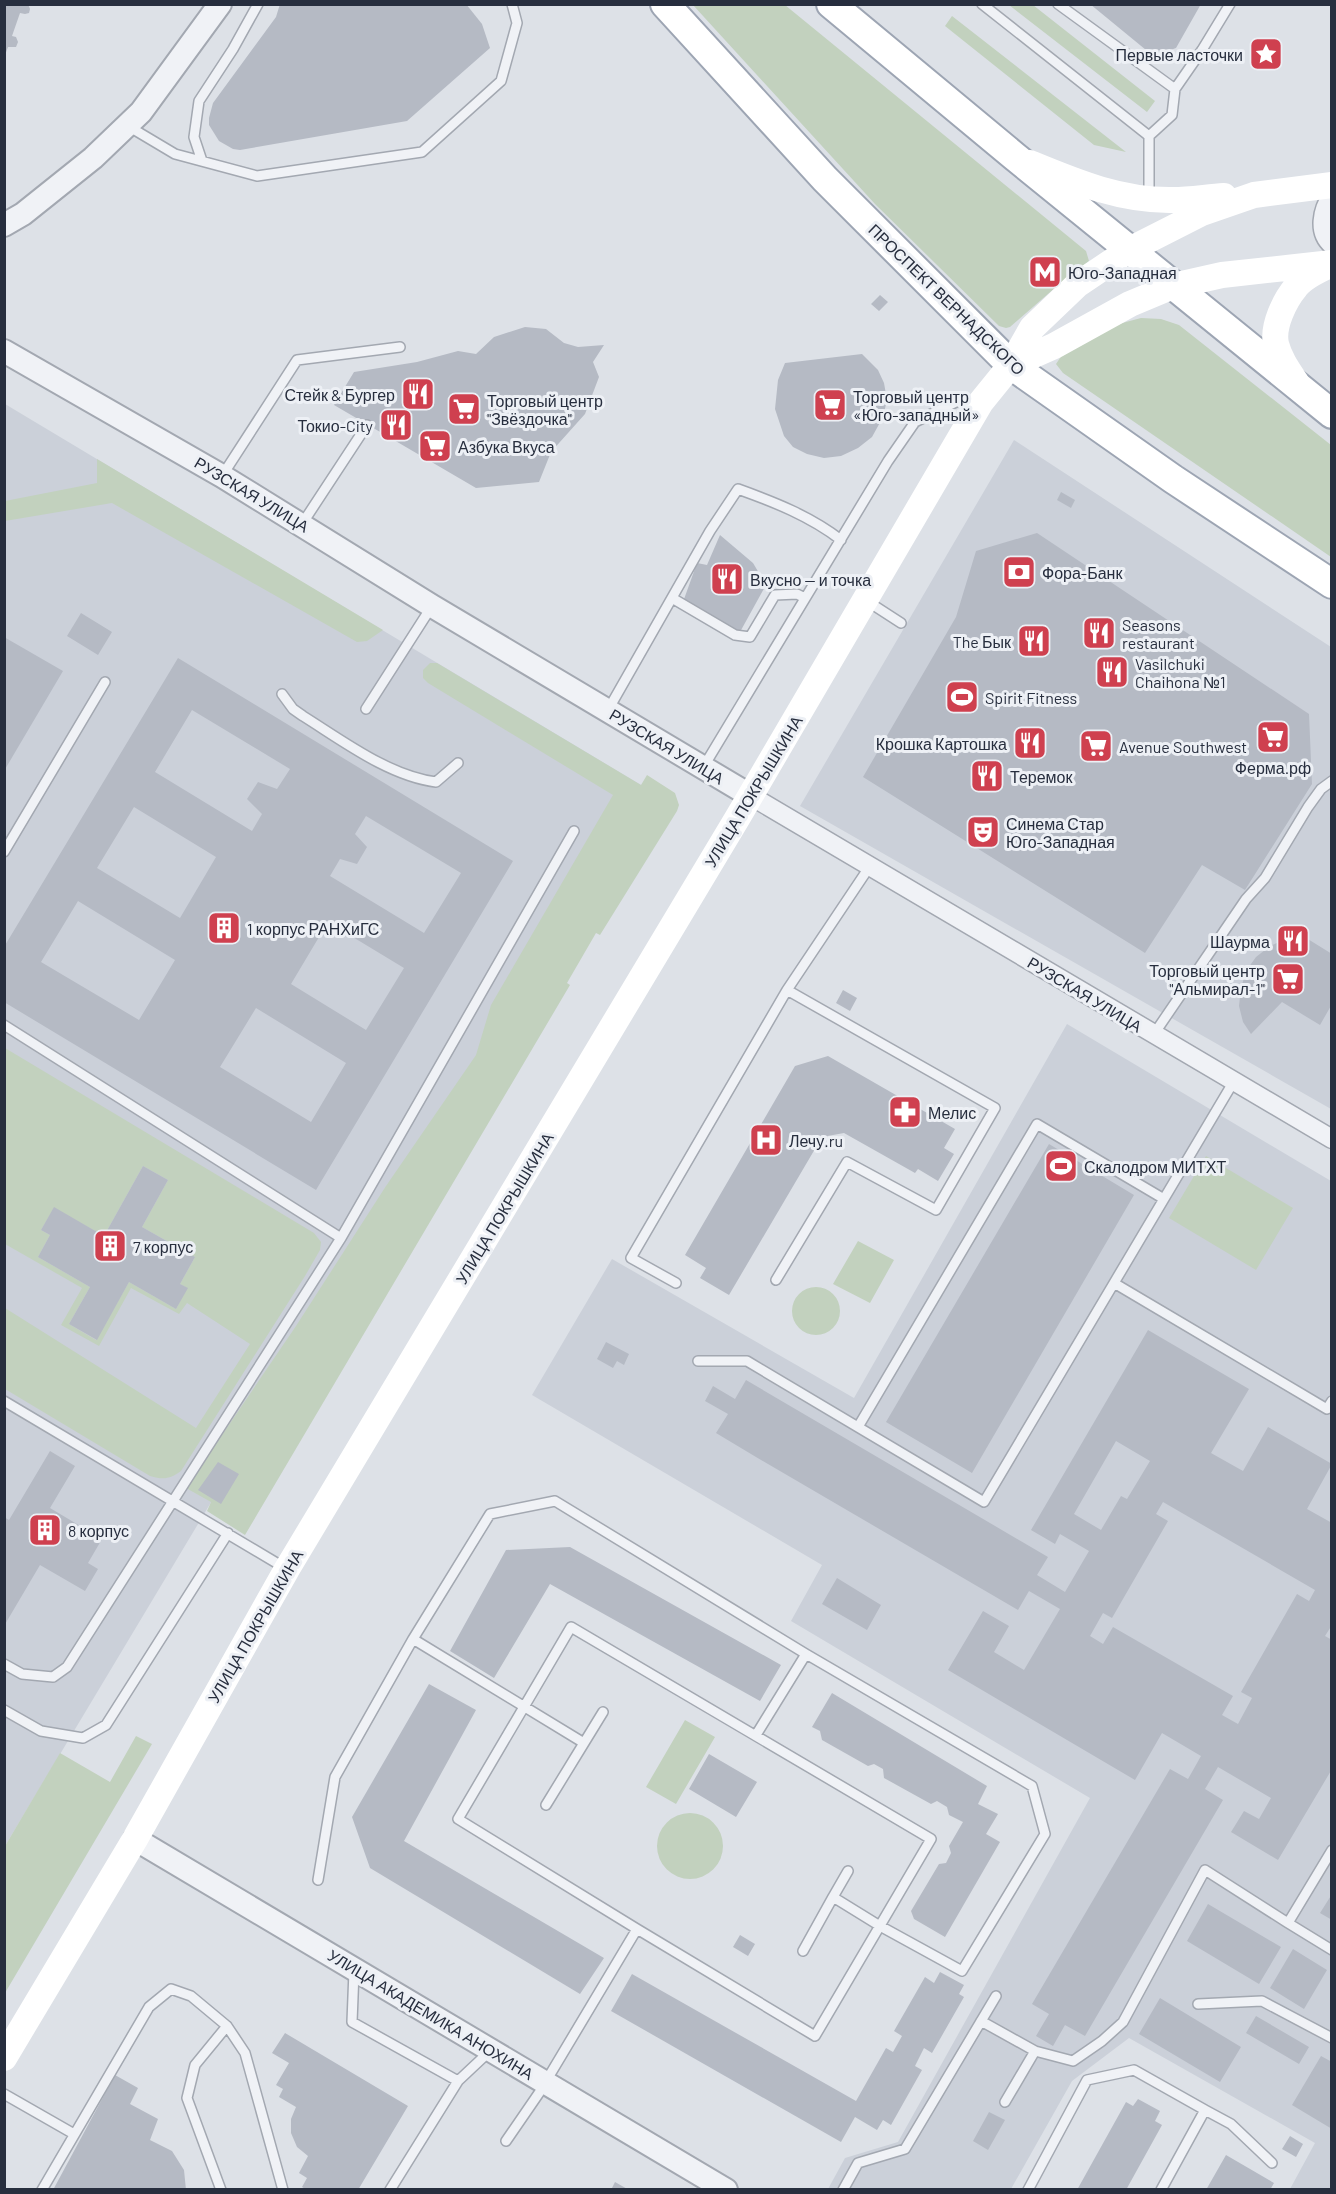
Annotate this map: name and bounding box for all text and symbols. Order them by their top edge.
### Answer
place icon: Первые ласточки [1248,36,1284,72]
place label: Первые ласточки [1115,45,1243,64]
street label: ПРОСПЕКТ ВЕРНАДСКОГО [865,219,1029,379]
metro station icon: Юго-Западная [1027,254,1063,290]
place label: Юго-Западная [1068,263,1177,282]
restaurant icon: Стейк & Бургер [400,376,436,412]
place label: Стейк & Бургер [284,385,395,404]
supermarket icon: Торговый центр «Юго-западный» [812,387,848,423]
place label: Торговый центр «Юго-западный» [853,387,980,424]
supermarket icon: Торговый центр "Звёздочка" [446,391,482,427]
place label: Торговый центр "Звёздочка" [487,391,603,428]
restaurant icon: Токио-City [378,407,414,443]
place label: Токио-City [297,416,374,435]
supermarket icon: Азбука Вкуса [417,428,453,464]
place label: Азбука Вкуса [458,437,555,456]
street label: РУЗСКАЯ УЛИЦА [191,452,313,536]
bank icon: Фора-Банк [1001,554,1037,590]
restaurant icon: Вкусно — и точка [709,561,745,597]
place label: Фора-Банк [1042,563,1123,582]
place label: Вкусно — и точка [750,570,871,589]
restaurant icon: Seasons restaurant [1081,615,1117,651]
place label: Seasons restaurant [1122,615,1195,652]
restaurant icon: The Бык [1016,623,1052,659]
place label: The Бык [953,632,1012,651]
restaurant icon: Vasilchuki Chaihona №1 [1094,654,1130,690]
place label: Vasilchuki Chaihona №1 [1135,654,1226,691]
sports icon: Spirit Fitness [944,679,980,715]
place label: Spirit Fitness [985,688,1077,707]
street label: РУЗСКАЯ УЛИЦА [606,704,728,788]
street label: УЛИЦА ПОКРЫШКИНА [700,712,806,870]
supermarket icon: Ферма.рф [1255,719,1291,755]
restaurant icon: Крошка Картошка [1012,725,1048,761]
supermarket icon: Avenue Southwest [1078,728,1114,764]
place label: Крошка Картошка [876,734,1007,753]
place label: Avenue Southwest [1119,737,1247,756]
restaurant icon: Теремок [969,758,1005,794]
place label: Ферма.рф [1235,758,1311,777]
place label: Теремок [1010,767,1073,786]
theatre icon: Синема Стар Юго-Западная [965,814,1001,850]
place label: Синема Стар Юго-Западная [1006,814,1115,851]
building icon: 1 корпус РАНХиГС [206,910,242,946]
place label: 1 корпус РАНХиГС [247,919,379,938]
restaurant icon: Шаурма [1275,923,1311,959]
place label: Шаурма [1210,932,1270,951]
street label: РУЗСКАЯ УЛИЦА [1024,952,1146,1036]
place label: Торговый центр "Альмирал-1" [1149,961,1265,998]
supermarket icon: Торговый центр "Альмирал-1" [1270,961,1306,997]
pharmacy icon: Мелис [887,1094,923,1130]
place label: Мелис [928,1103,976,1122]
hospital icon: Лечу.ru [748,1122,784,1158]
street label: УЛИЦА ПОКРЫШКИНА [451,1129,557,1287]
place label: Лечу.ru [789,1131,843,1150]
sports icon: Скалодром МИТХТ [1043,1148,1079,1184]
place label: Скалодром МИТХТ [1084,1157,1226,1176]
building icon: 7 корпус [92,1228,128,1264]
place label: 7 корпус [133,1237,193,1256]
building icon: 8 корпус [27,1512,63,1548]
place label: 8 корпус [68,1521,129,1540]
street label: УЛИЦА ПОКРЫШКИНА [203,1546,307,1706]
street label: УЛИЦА АКАДЕМИКА АНОХИНА [325,1945,537,2083]

